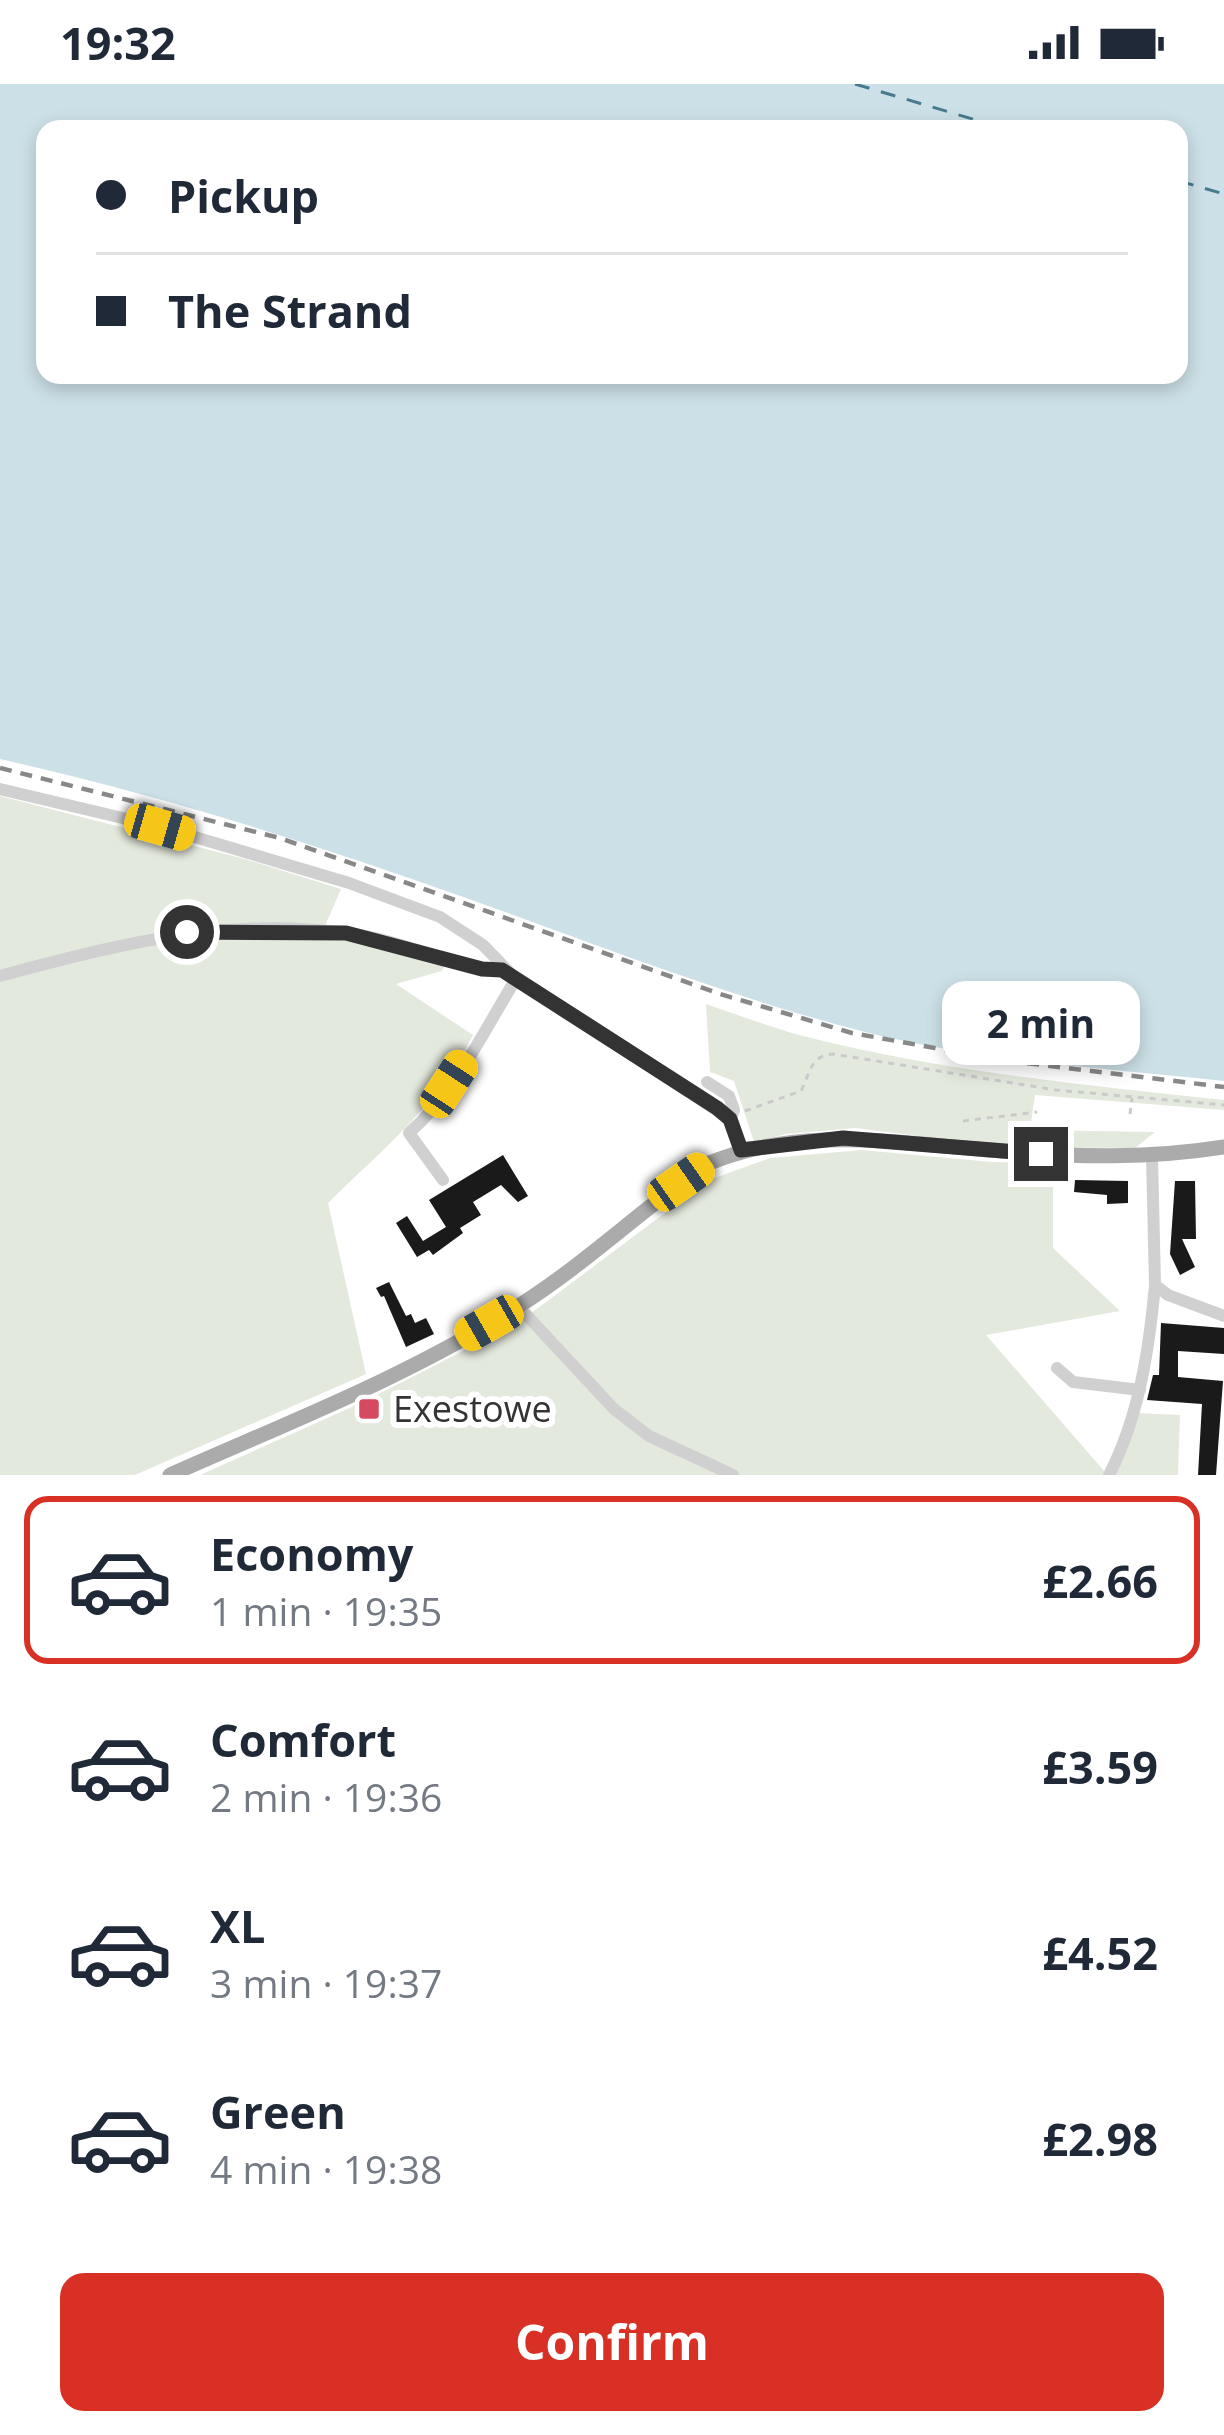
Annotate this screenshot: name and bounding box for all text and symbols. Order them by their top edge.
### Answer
text: 19:32 [60,12,176,73]
text: Pickup [168,165,319,226]
text: The Strand [168,280,412,341]
car [120,800,200,854]
route start [160,905,214,959]
callout: 2 min [942,980,1140,1064]
text: 2 min [987,996,1095,1049]
car [414,1044,484,1124]
route end [1014,1127,1068,1181]
car [641,1147,721,1217]
car [449,1289,529,1357]
place label: Exestowe [393,1384,552,1433]
marker: Exestowe [356,1396,382,1422]
text: Economy [210,1523,413,1584]
icon: car [66,1526,174,1634]
text: £2.66 [1042,1550,1158,1611]
text: 1 min · 19:35 [210,1584,442,1637]
text: Comfort [210,1709,396,1770]
icon: car [66,1712,174,1820]
text: £3.59 [1042,1736,1158,1797]
text: 2 min · 19:36 [210,1770,442,1823]
text: XL [210,1895,265,1956]
icon: car [66,1898,174,2006]
text: £4.52 [1042,1922,1158,1983]
text: 3 min · 19:37 [210,1956,442,2009]
text: Green [210,2081,346,2142]
icon: car [66,2084,174,2192]
text: £2.98 [1042,2108,1158,2169]
text: 4 min · 19:38 [210,2142,442,2195]
button: Confirm [60,2273,1164,2411]

